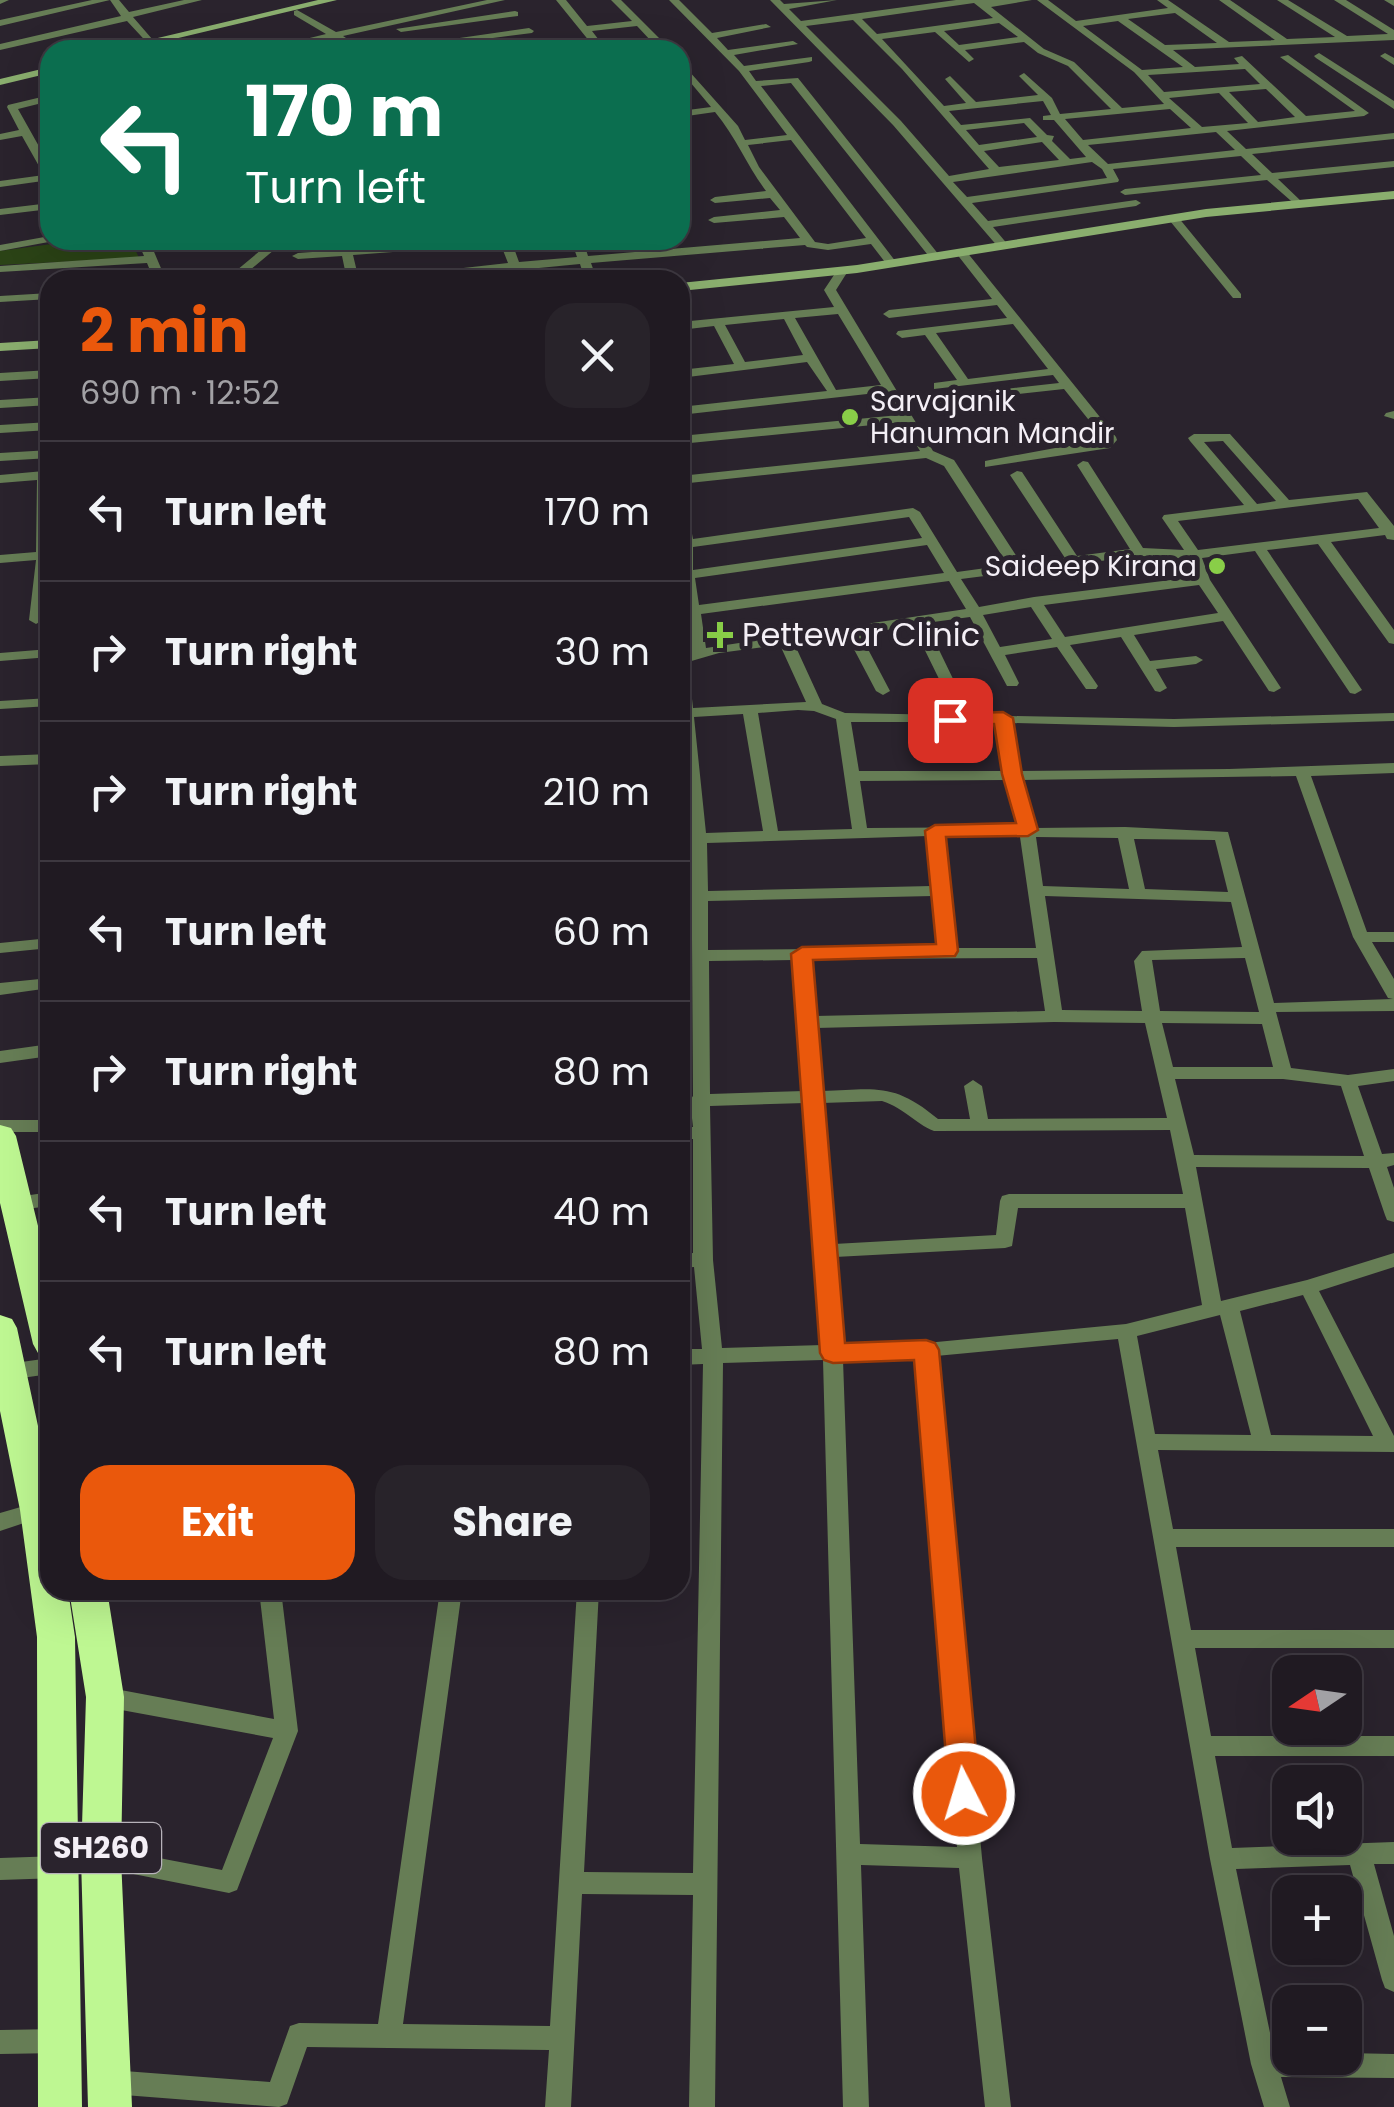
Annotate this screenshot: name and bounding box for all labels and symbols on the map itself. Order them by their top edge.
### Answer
place label: Sarvajanik Hanuman Mandir [870,382,1115,453]
marker: Sarvajanik Hanuman Mandir [839,406,861,428]
place label: Saideep Kirana [985,547,1197,586]
marker: Saideep Kirana [1206,555,1228,577]
place label: Pettewar Clinic [742,612,980,657]
marker: Pettewar Clinic [707,622,733,648]
pin [908,678,993,763]
north arrow [1272,1655,1362,1745]
position arrow [912,1742,1016,1846]
road number: SH260 [41,1823,161,1873]

